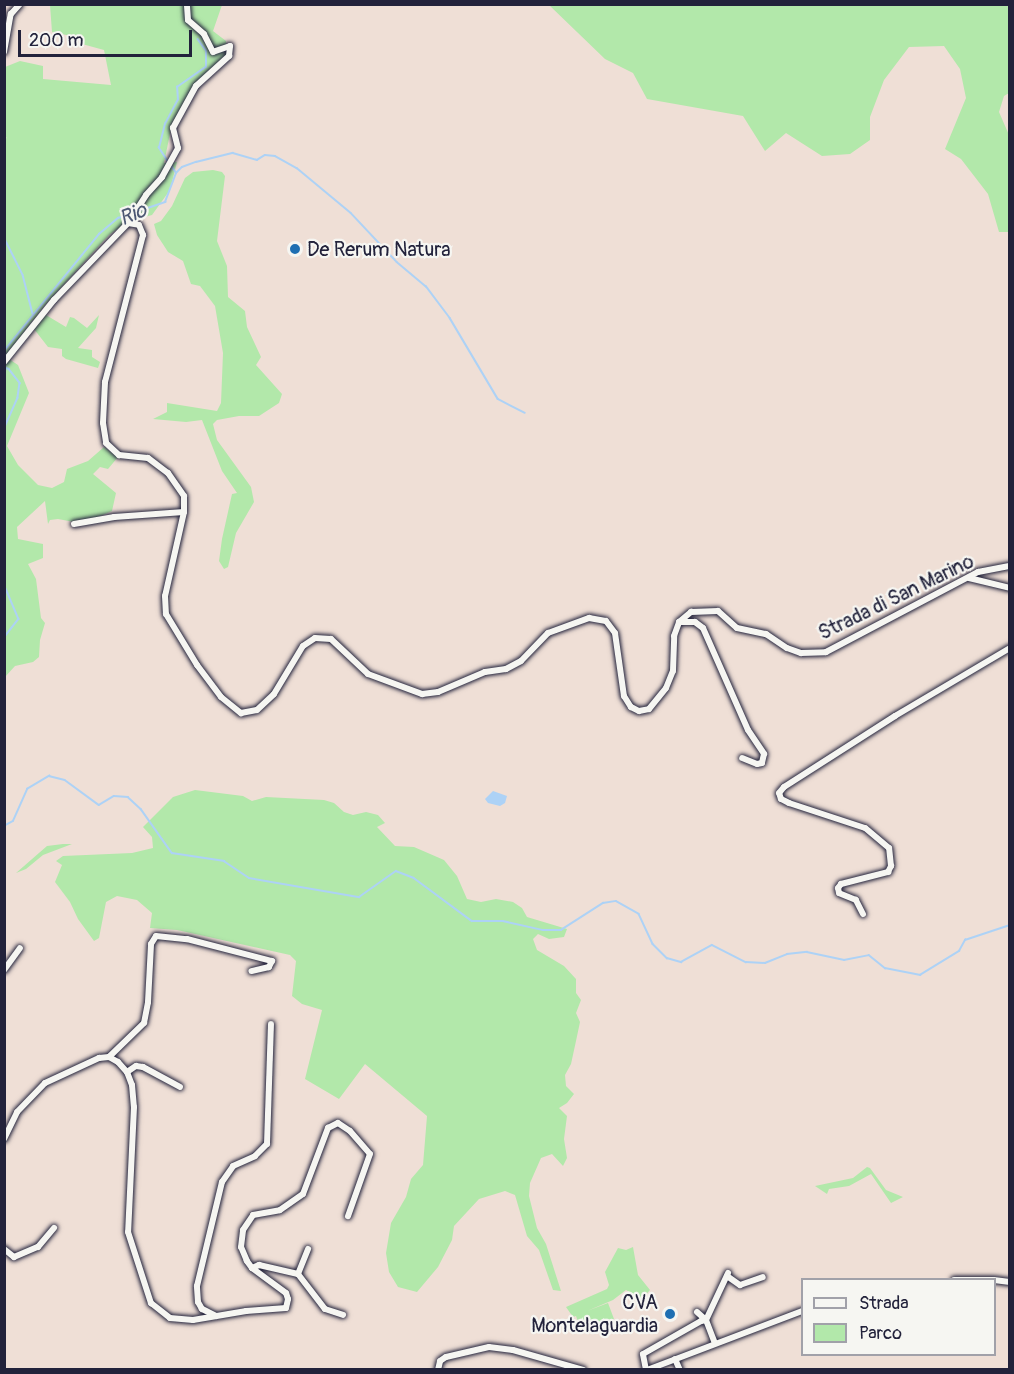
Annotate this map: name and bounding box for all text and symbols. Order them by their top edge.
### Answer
scale bar [21,18,195,56]
text: 200 m [29,29,84,52]
water label: Rio [116,198,150,232]
place label: De Rerum Natura [307,237,451,261]
marker: De Rerum Natura [288,242,302,256]
street label: Strada di San Marino [814,549,978,645]
legend [801,1278,996,1356]
place label: CVA Montelaguardia [531,1290,658,1337]
text: Strada [859,1292,909,1315]
marker: CVA Montelaguardia [663,1307,677,1321]
text: Parco [859,1322,902,1345]

